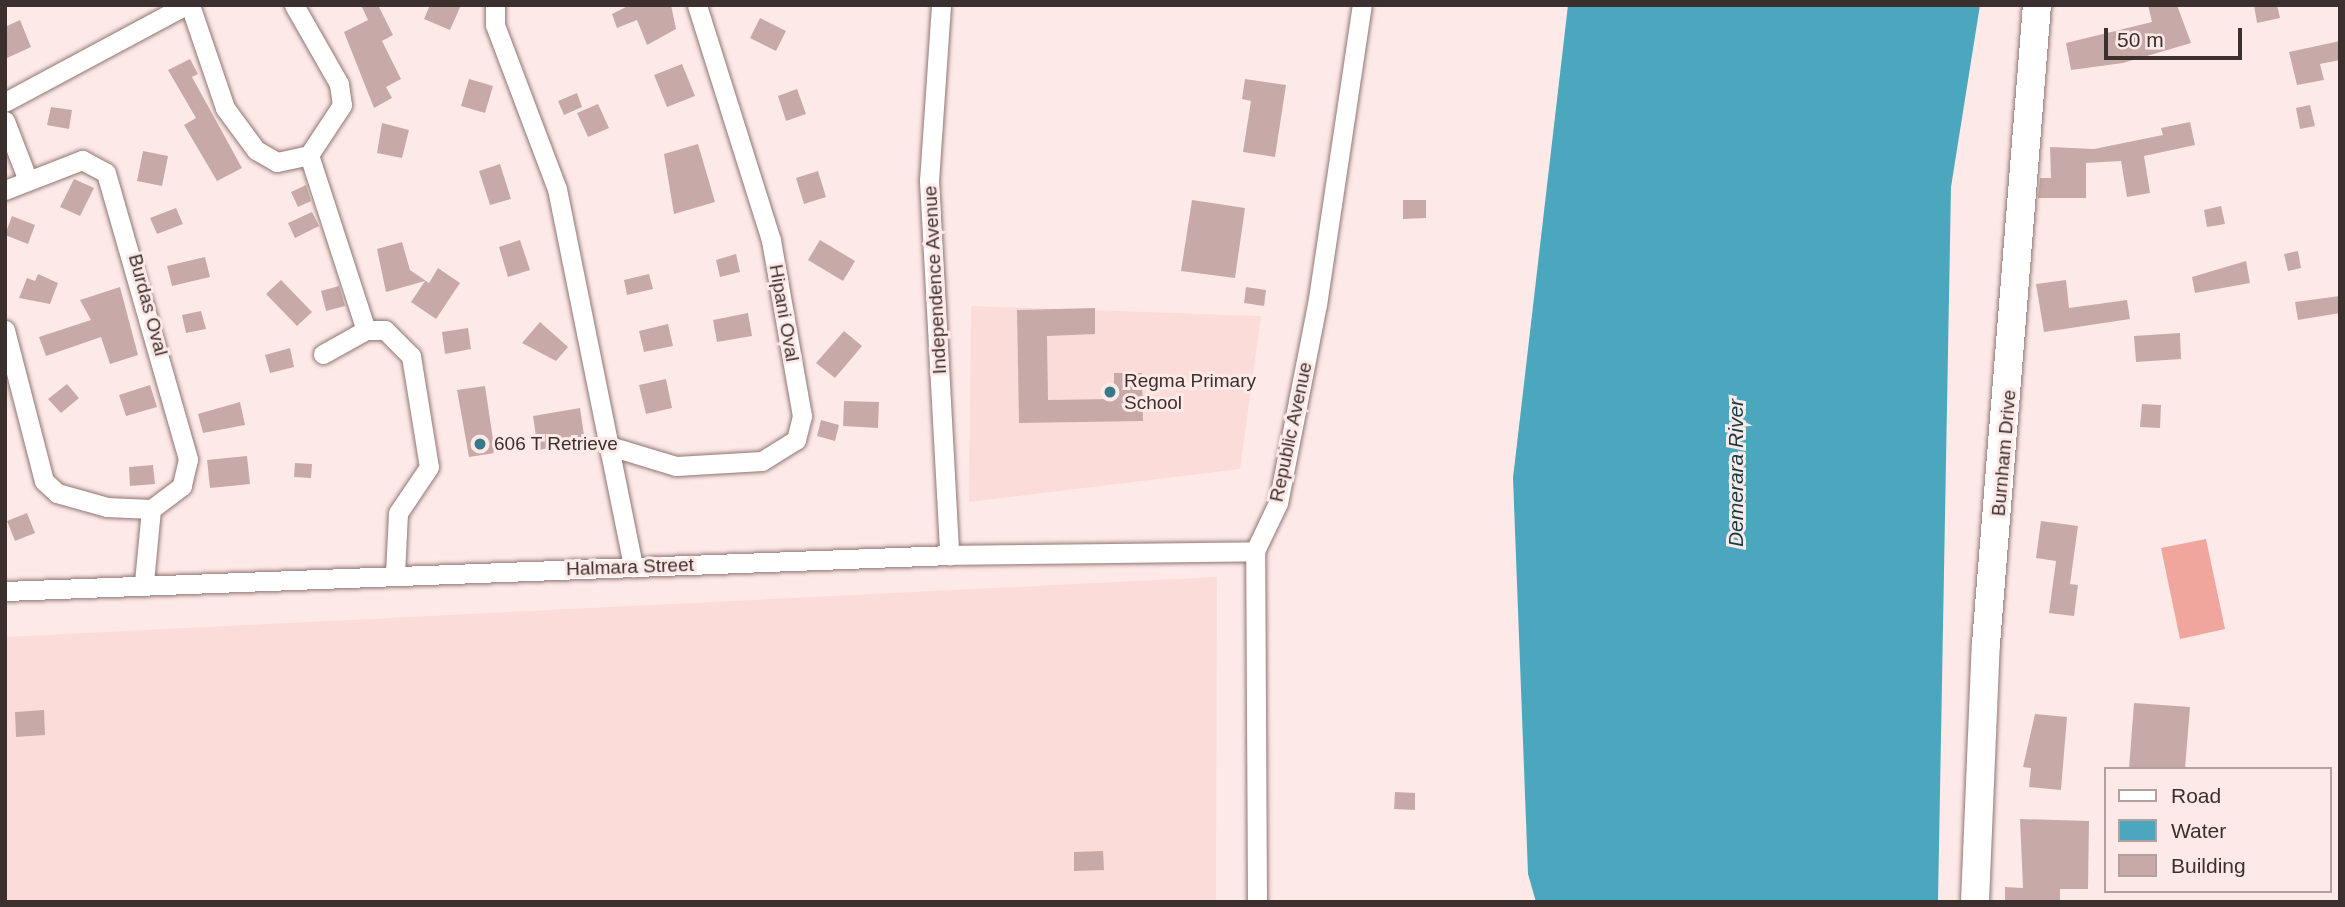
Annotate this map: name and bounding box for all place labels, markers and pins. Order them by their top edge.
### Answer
place label: Regma Primary School [1124,370,1256,414]
marker: Regma Primary School [1102,384,1118,400]
place label: 606 T Retrieve [494,433,619,455]
marker: 606 T Retrieve [472,436,488,452]

